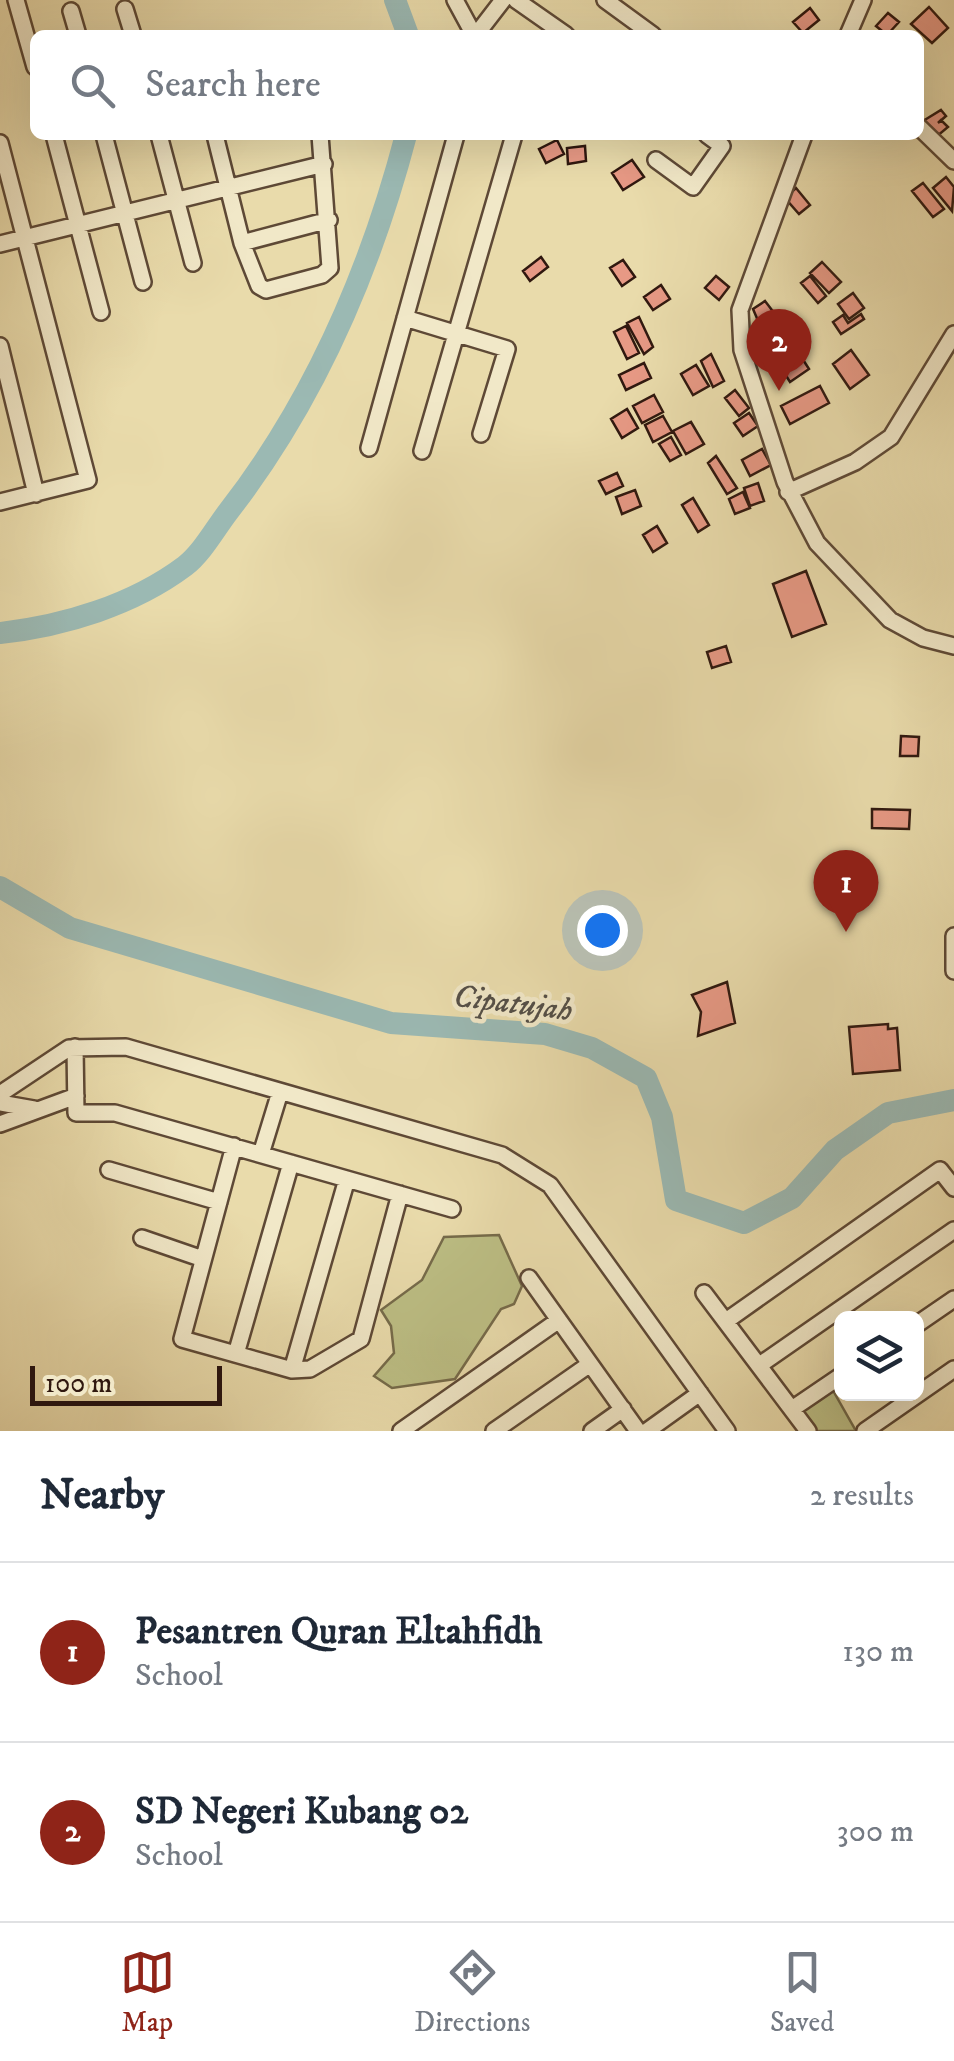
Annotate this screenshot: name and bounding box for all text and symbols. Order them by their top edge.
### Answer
search box [30,30,924,140]
icon: search [65,58,120,113]
text: Search here [145,61,321,109]
pin: 2 [746,308,812,391]
pin: 1 [814,850,878,932]
your location [577,905,628,956]
water label: Cipatujah [451,977,575,1031]
map controls [834,1311,924,1401]
button: layers [834,1311,924,1401]
scale bar [30,1361,222,1406]
text: 100 m [45,1366,112,1401]
text: Nearby [40,1470,164,1522]
text: 2 results [810,1476,914,1516]
text: Pesantren Quran Eltahfidh [135,1608,542,1656]
text: 1 [67,1632,78,1672]
text: 130 m [842,1632,914,1672]
text: School [135,1656,223,1696]
text: SD Negeri Kubang 02 [135,1788,468,1836]
text: 2 [65,1812,80,1852]
text: 300 m [837,1812,914,1852]
text: School [135,1836,223,1876]
tab: Map [120,1945,175,2040]
tab: Directions [414,1945,530,2040]
tab: Saved [770,1945,834,2040]

